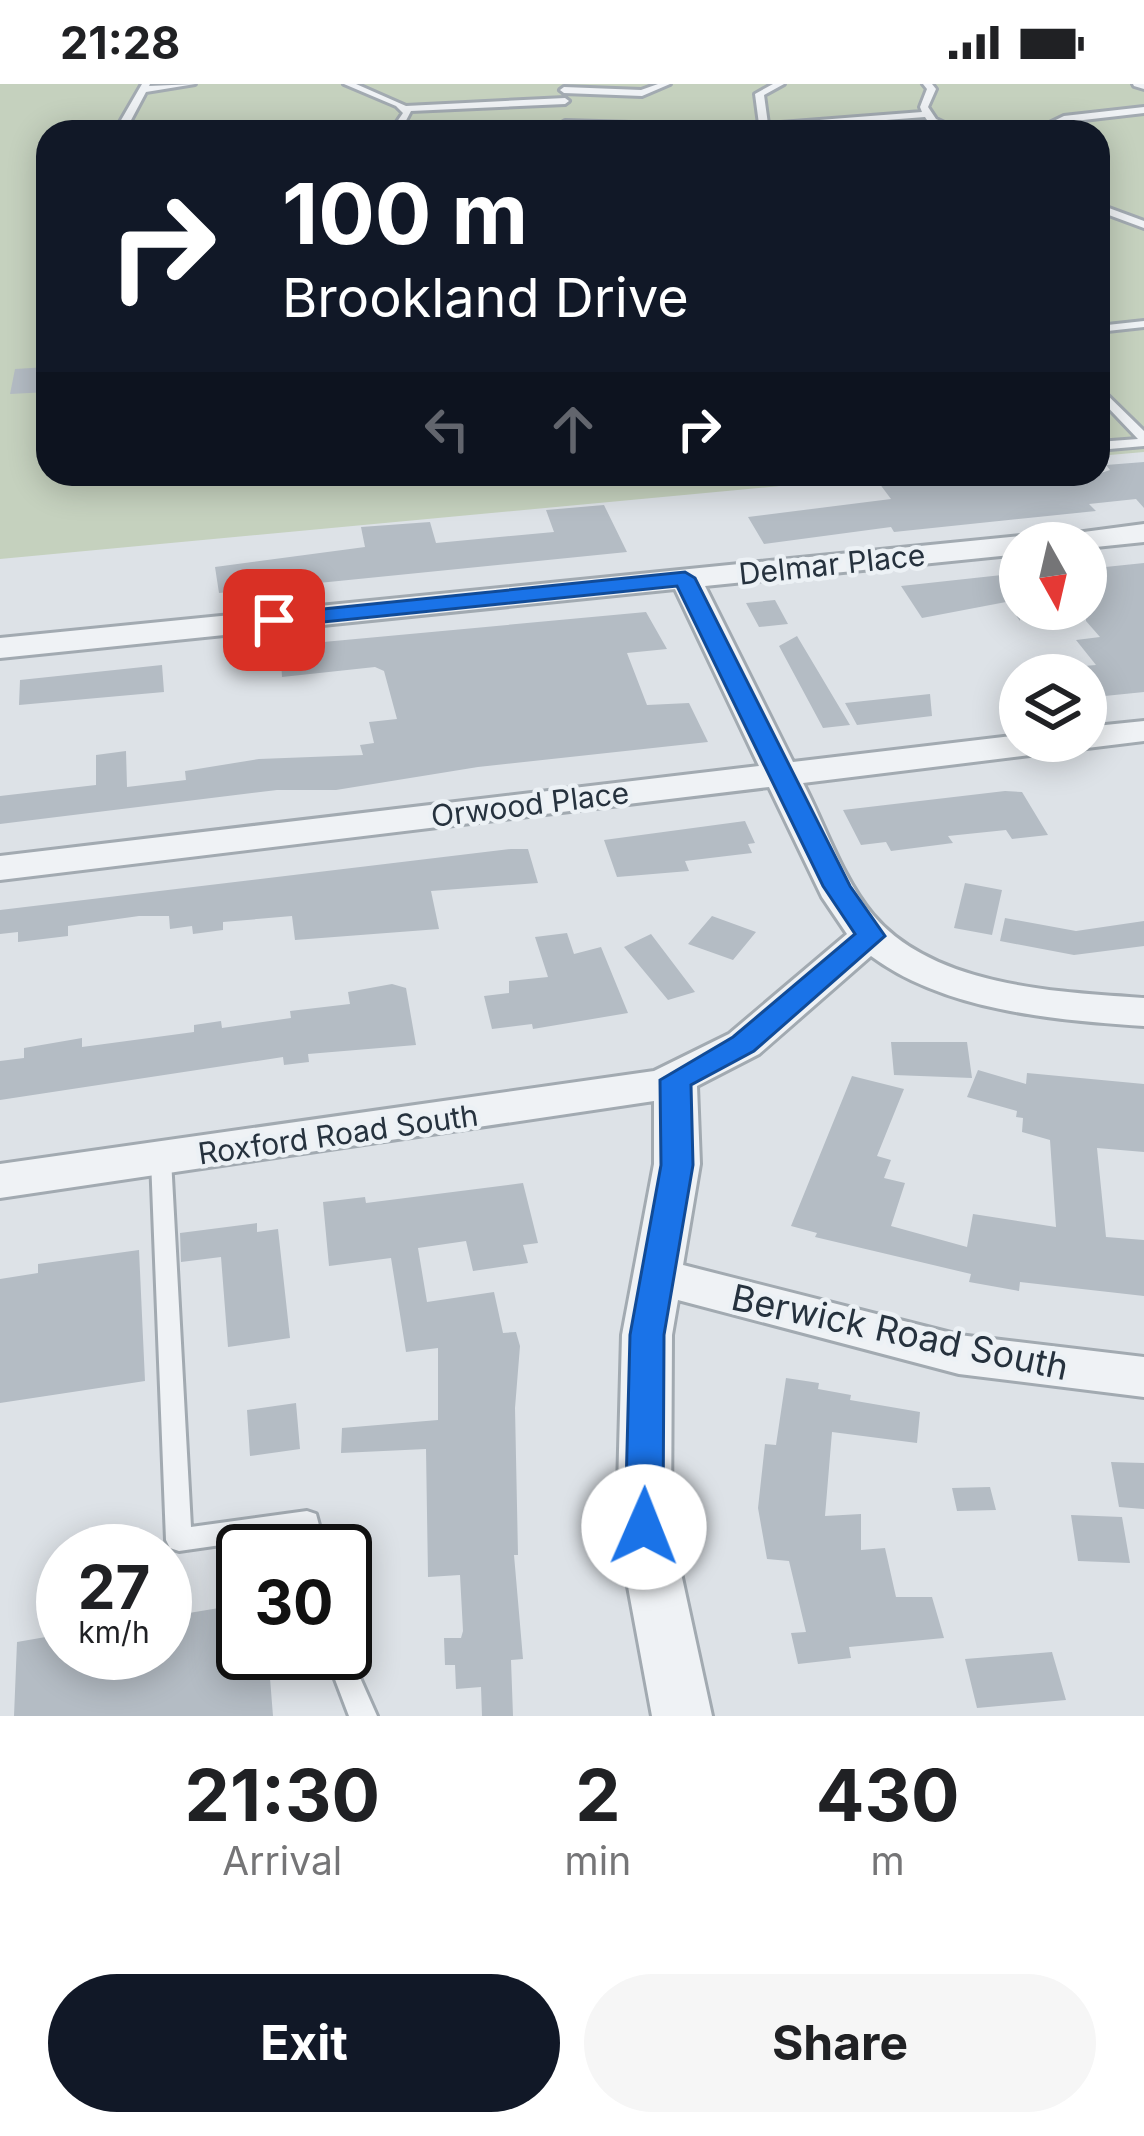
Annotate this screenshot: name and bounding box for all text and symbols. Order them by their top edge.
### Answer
text: 21:28 [60,15,180,70]
text: 100 m [282,163,528,264]
icon: right [84,168,240,324]
text: Brookland Drive [282,265,689,330]
icon: left [414,396,480,462]
icon: ahead [540,396,606,462]
icon: right [666,396,732,462]
north arrow [999,522,1107,630]
map controls [999,522,1107,762]
street label: Delmar Place [737,536,927,592]
pin [223,569,325,671]
icon: arrive [241,587,307,653]
button: layers [999,654,1107,762]
street label: Orwood Place [429,774,631,834]
street label: Roxford Road South [196,1097,480,1171]
street label: Berwick Road South [728,1275,1072,1389]
position arrow [581,1464,707,1590]
speed limit sign: 30 [216,1524,372,1680]
text: 27 [78,1551,150,1623]
text: km/h [78,1614,150,1650]
text: 21:30 [185,1751,380,1838]
text: 2 [575,1751,621,1838]
text: 430 [816,1751,959,1838]
text: Arrival [222,1837,342,1884]
text: min [565,1837,631,1884]
text: m [870,1837,905,1884]
button: Exit [48,1974,560,2112]
button: Share [584,1974,1096,2112]

